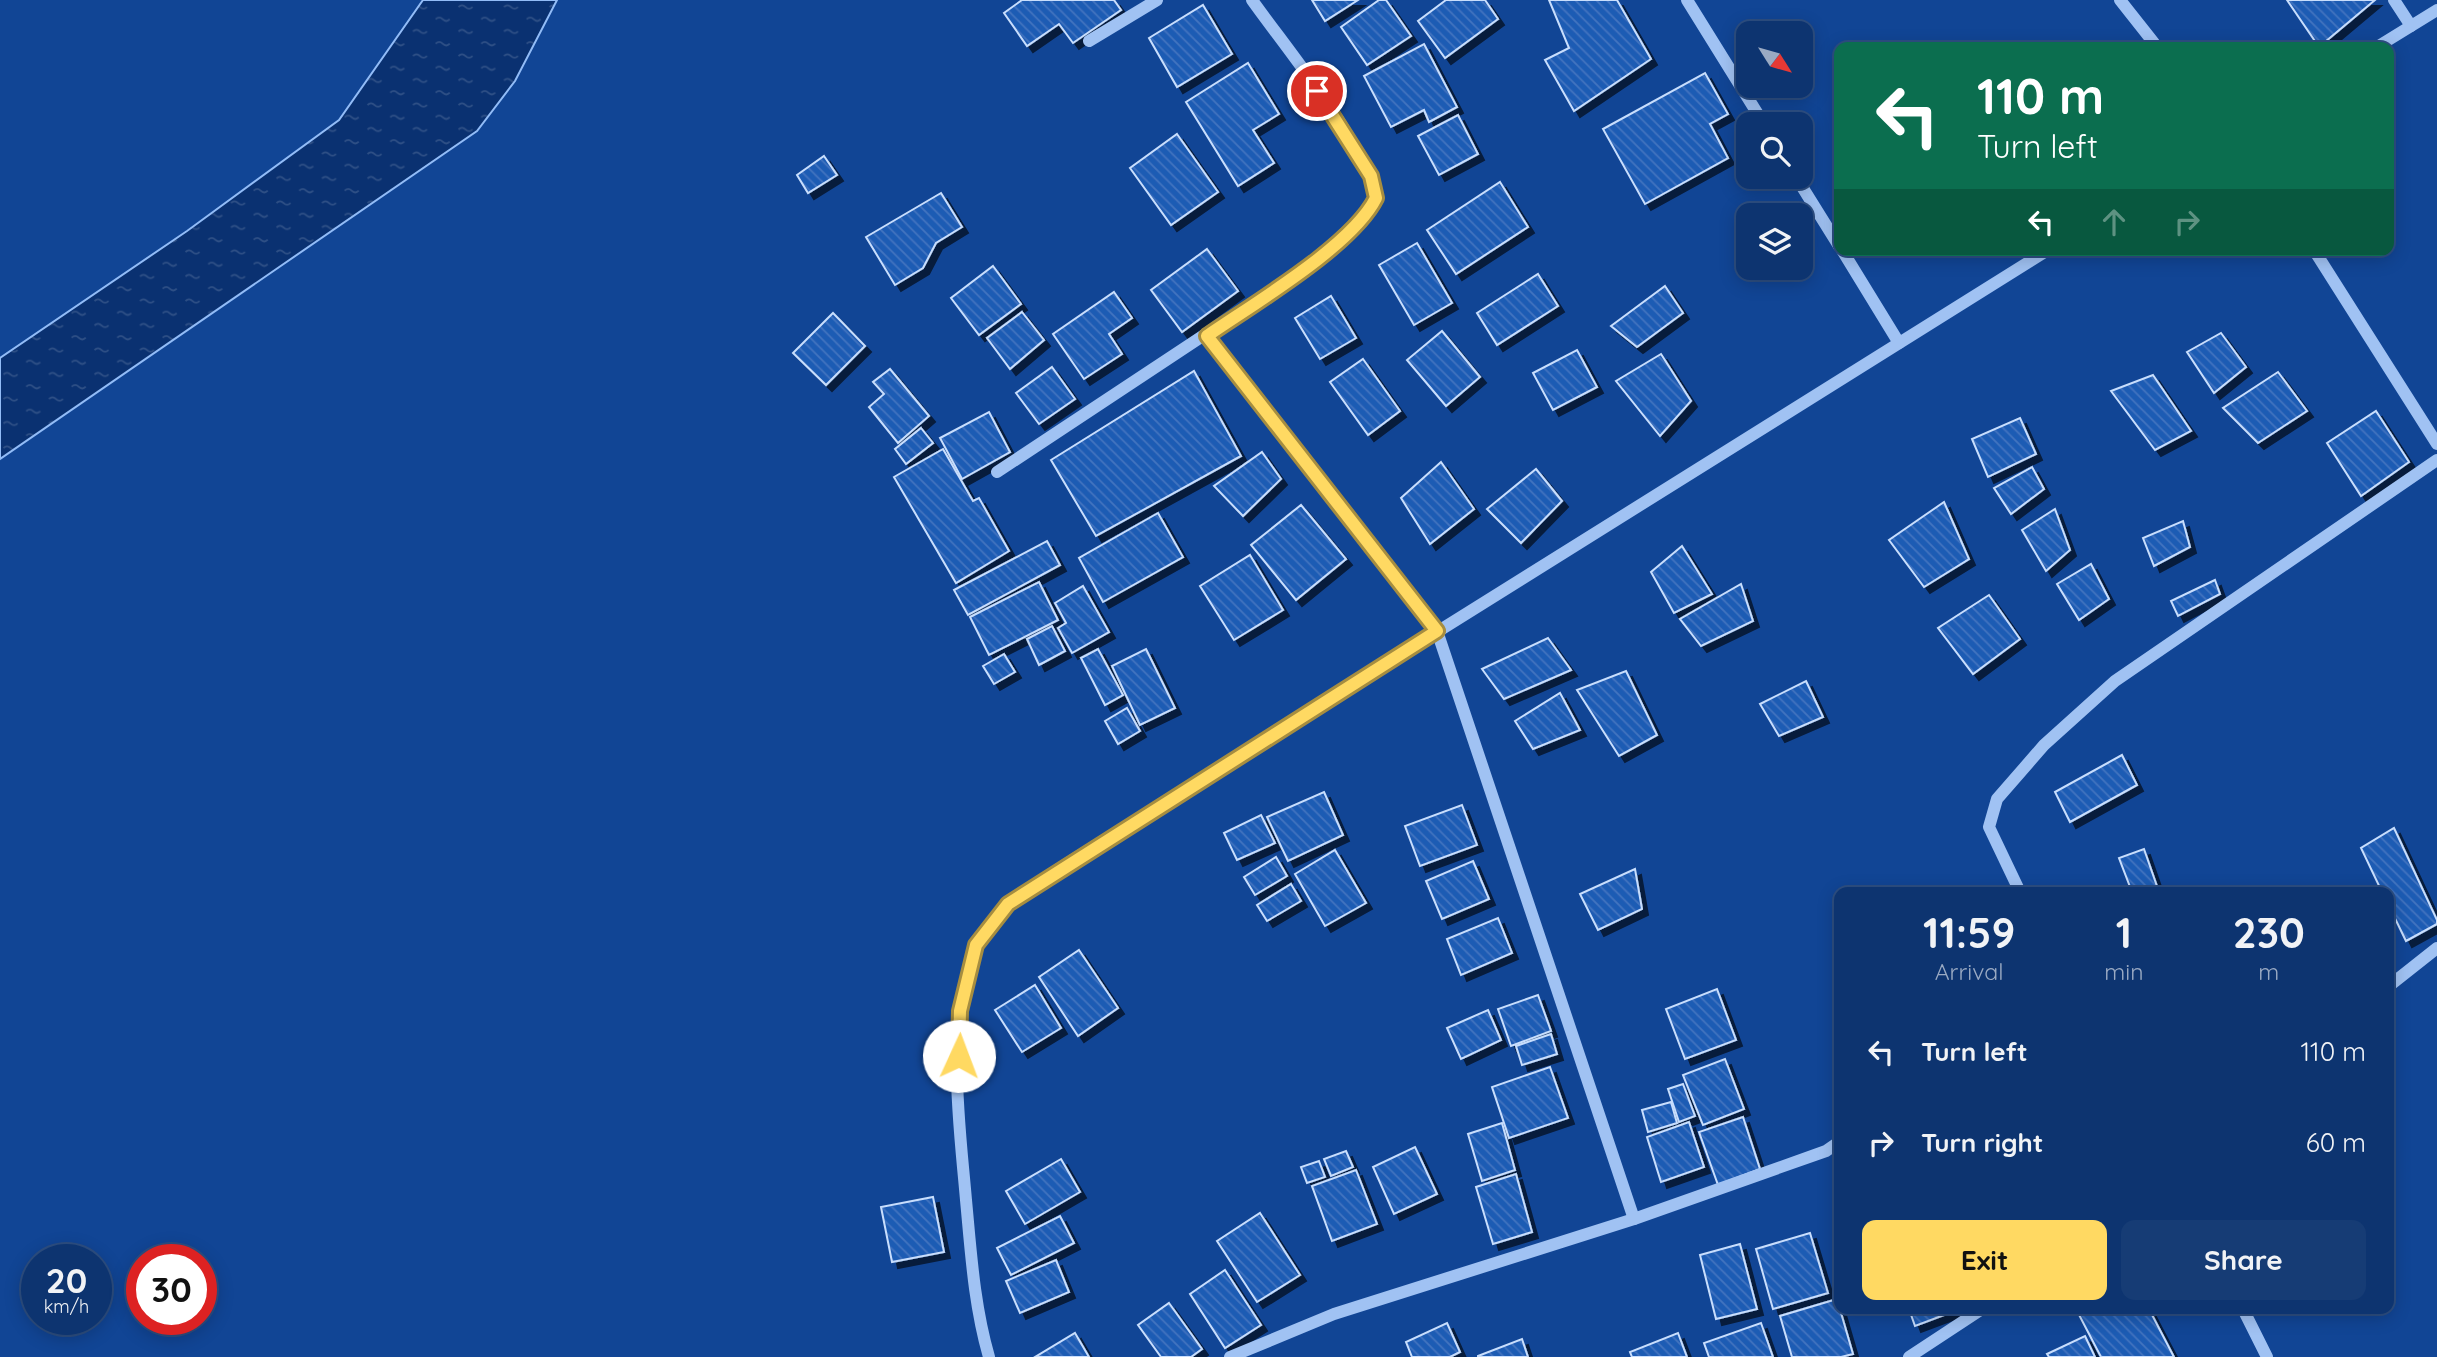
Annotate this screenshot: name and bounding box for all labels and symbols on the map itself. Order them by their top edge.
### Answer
north arrow [1736,21,1813,98]
pin [1287,61,1347,121]
position arrow [922,1019,996,1093]
speed limit sign: 30 [126,1244,217,1335]

